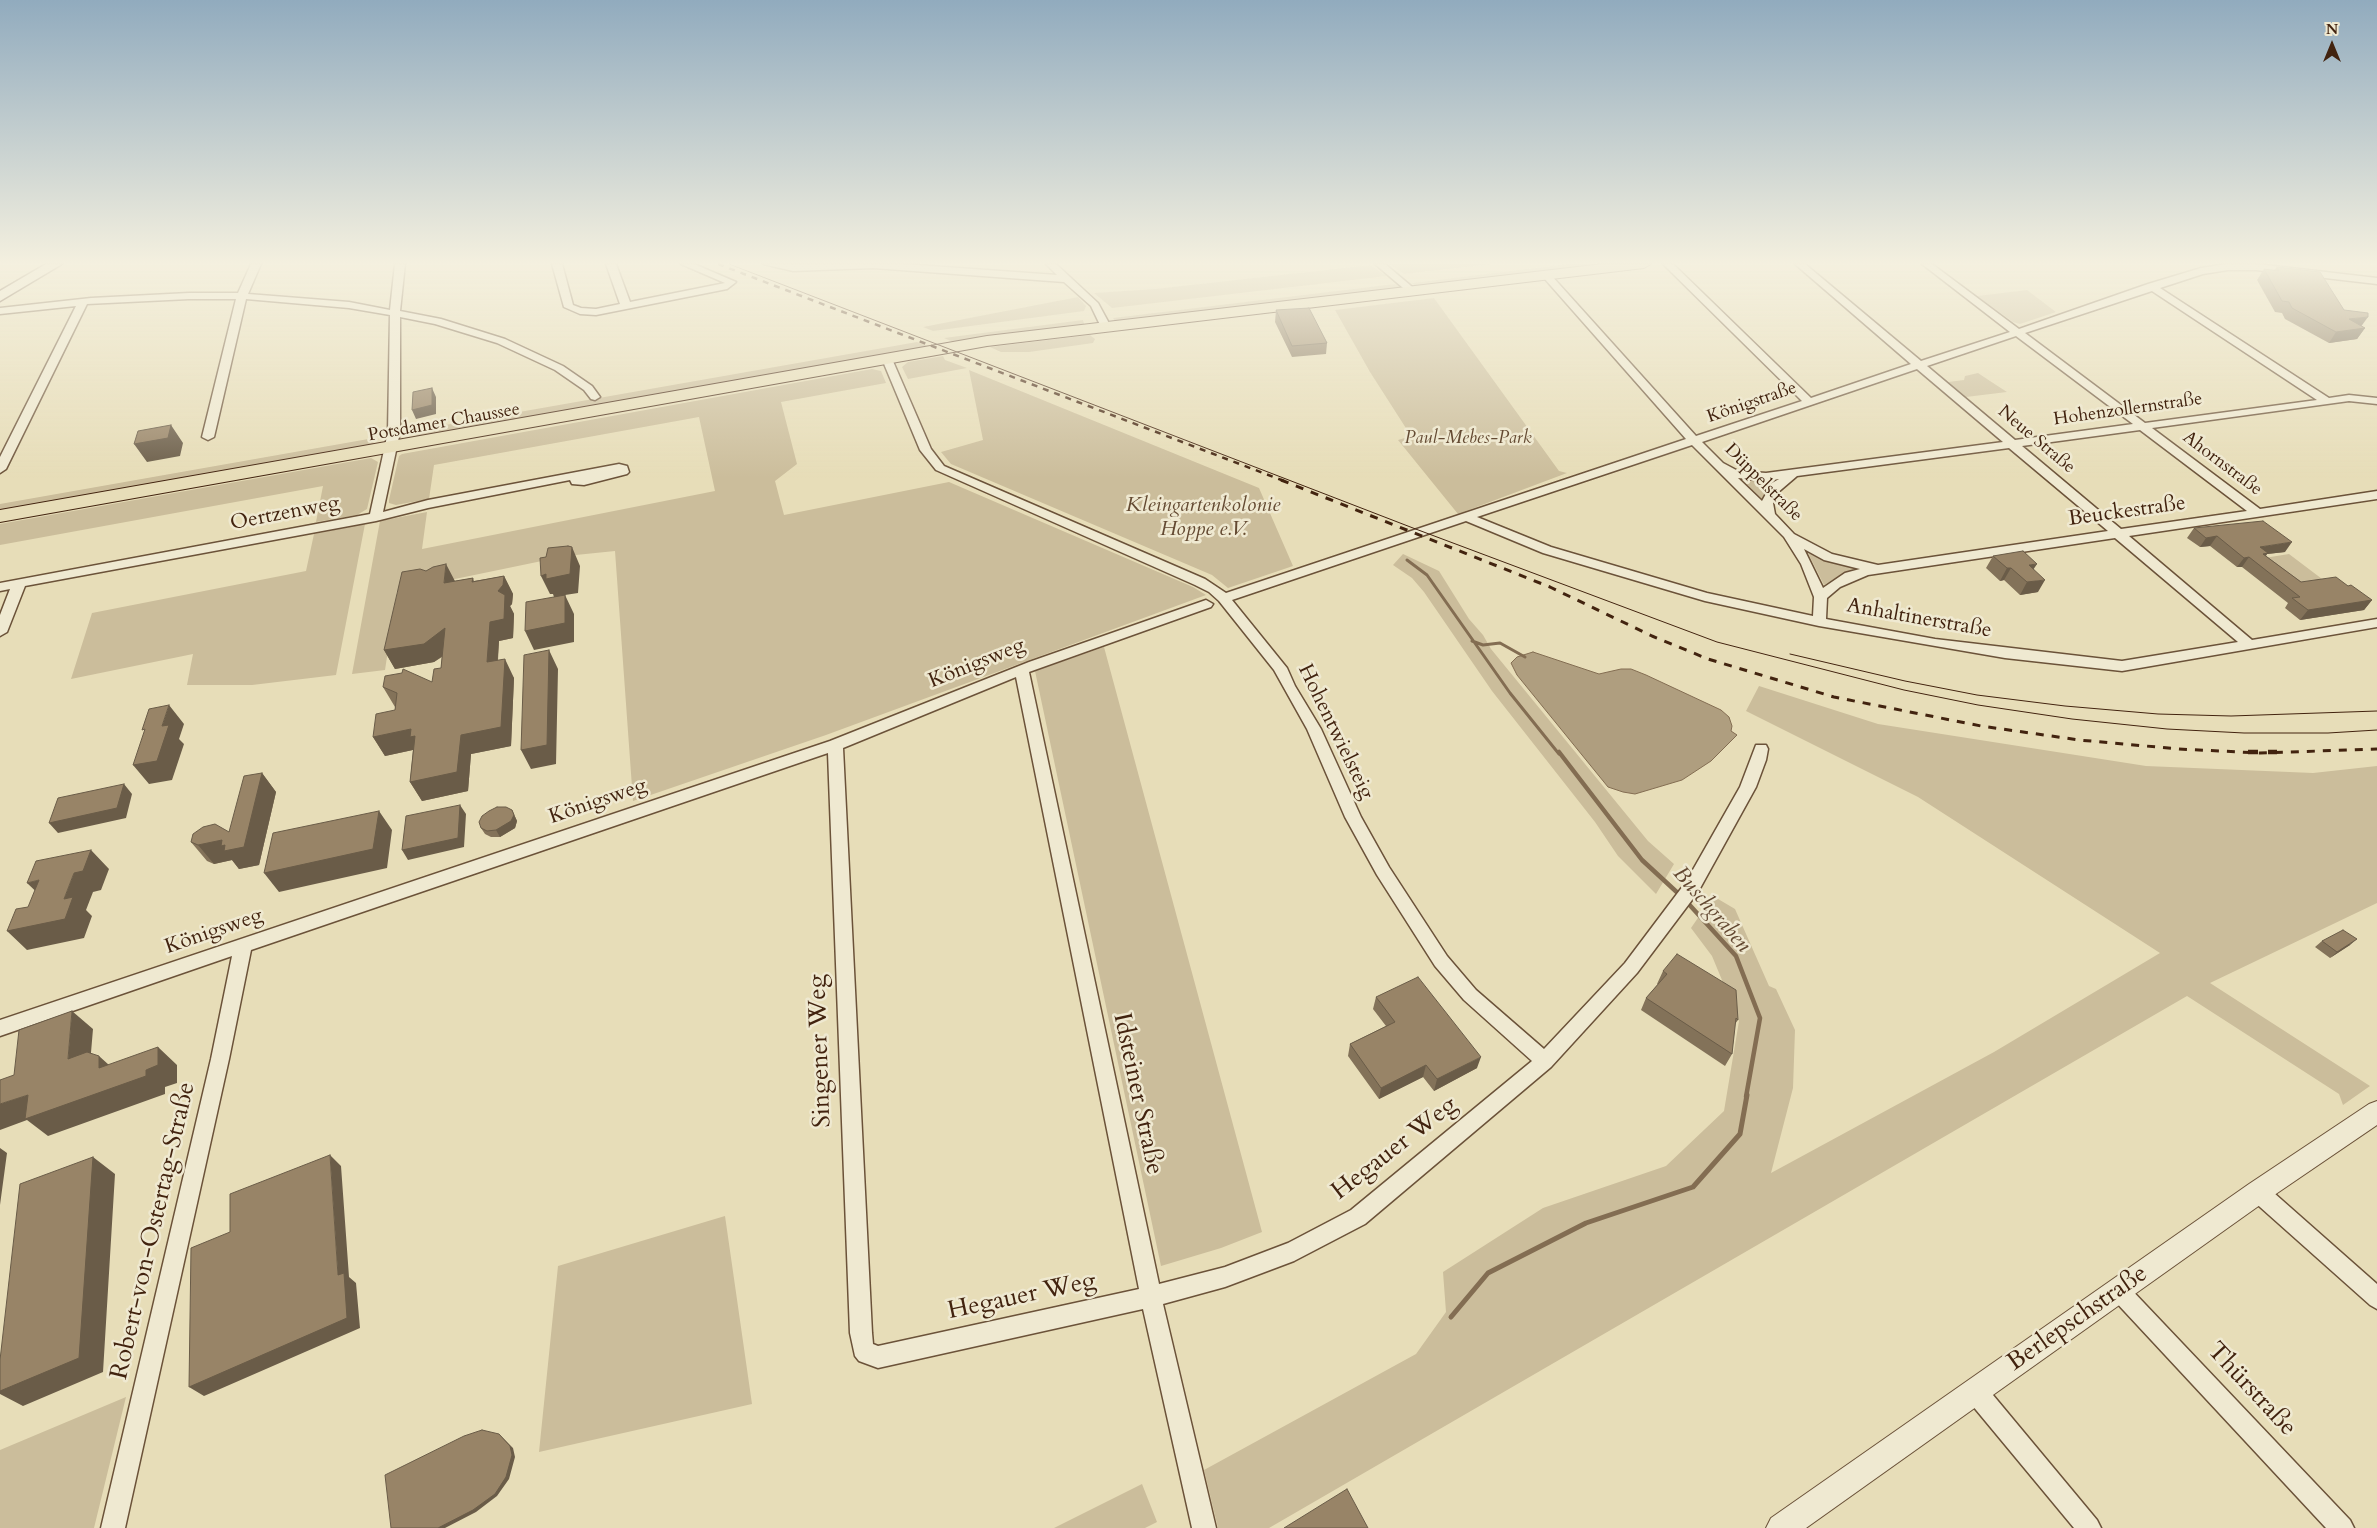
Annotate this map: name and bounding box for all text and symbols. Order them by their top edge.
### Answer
north arrow [2307,20,2357,70]
text: N [2326,20,2338,39]
street label: Königstraße [1704,378,1800,428]
street label: Hohenzollernstraße [2052,389,2204,431]
street label: Potsdamer Chaussee [366,399,522,447]
street label: Neue Straße [1993,401,2079,479]
street label: Ahornstraße [2178,427,2266,501]
park label: Paul-Mebes-Park [1404,428,1532,450]
street label: Düppelstraße [1720,440,1806,526]
street label: Oertzenweg [228,491,342,537]
street label: Beuckestraße [2067,491,2187,533]
park label: Kleingartenkolonie Hoppe e.V. [1126,493,1280,543]
street label: Anhaltinerstraße [1844,594,1994,644]
street label: Königsweg [925,633,1029,695]
street label: Hohentwielsteig [1291,660,1379,804]
street label: Königsweg [546,774,650,830]
water label: Buschgraben [1666,862,1756,958]
street label: Königsweg [162,904,266,960]
street label: Singener Weg [803,974,839,1128]
street label: Idsteiner Straße [1105,1010,1169,1178]
street label: Robert-von-Ostertag-Straße [105,1079,203,1383]
street label: Hegauer Weg [1326,1091,1464,1207]
street label: Berlepschstraße [2002,1260,2154,1378]
street label: Hegauer Weg [945,1267,1099,1327]
street label: Thürstraße [2200,1337,2302,1443]

